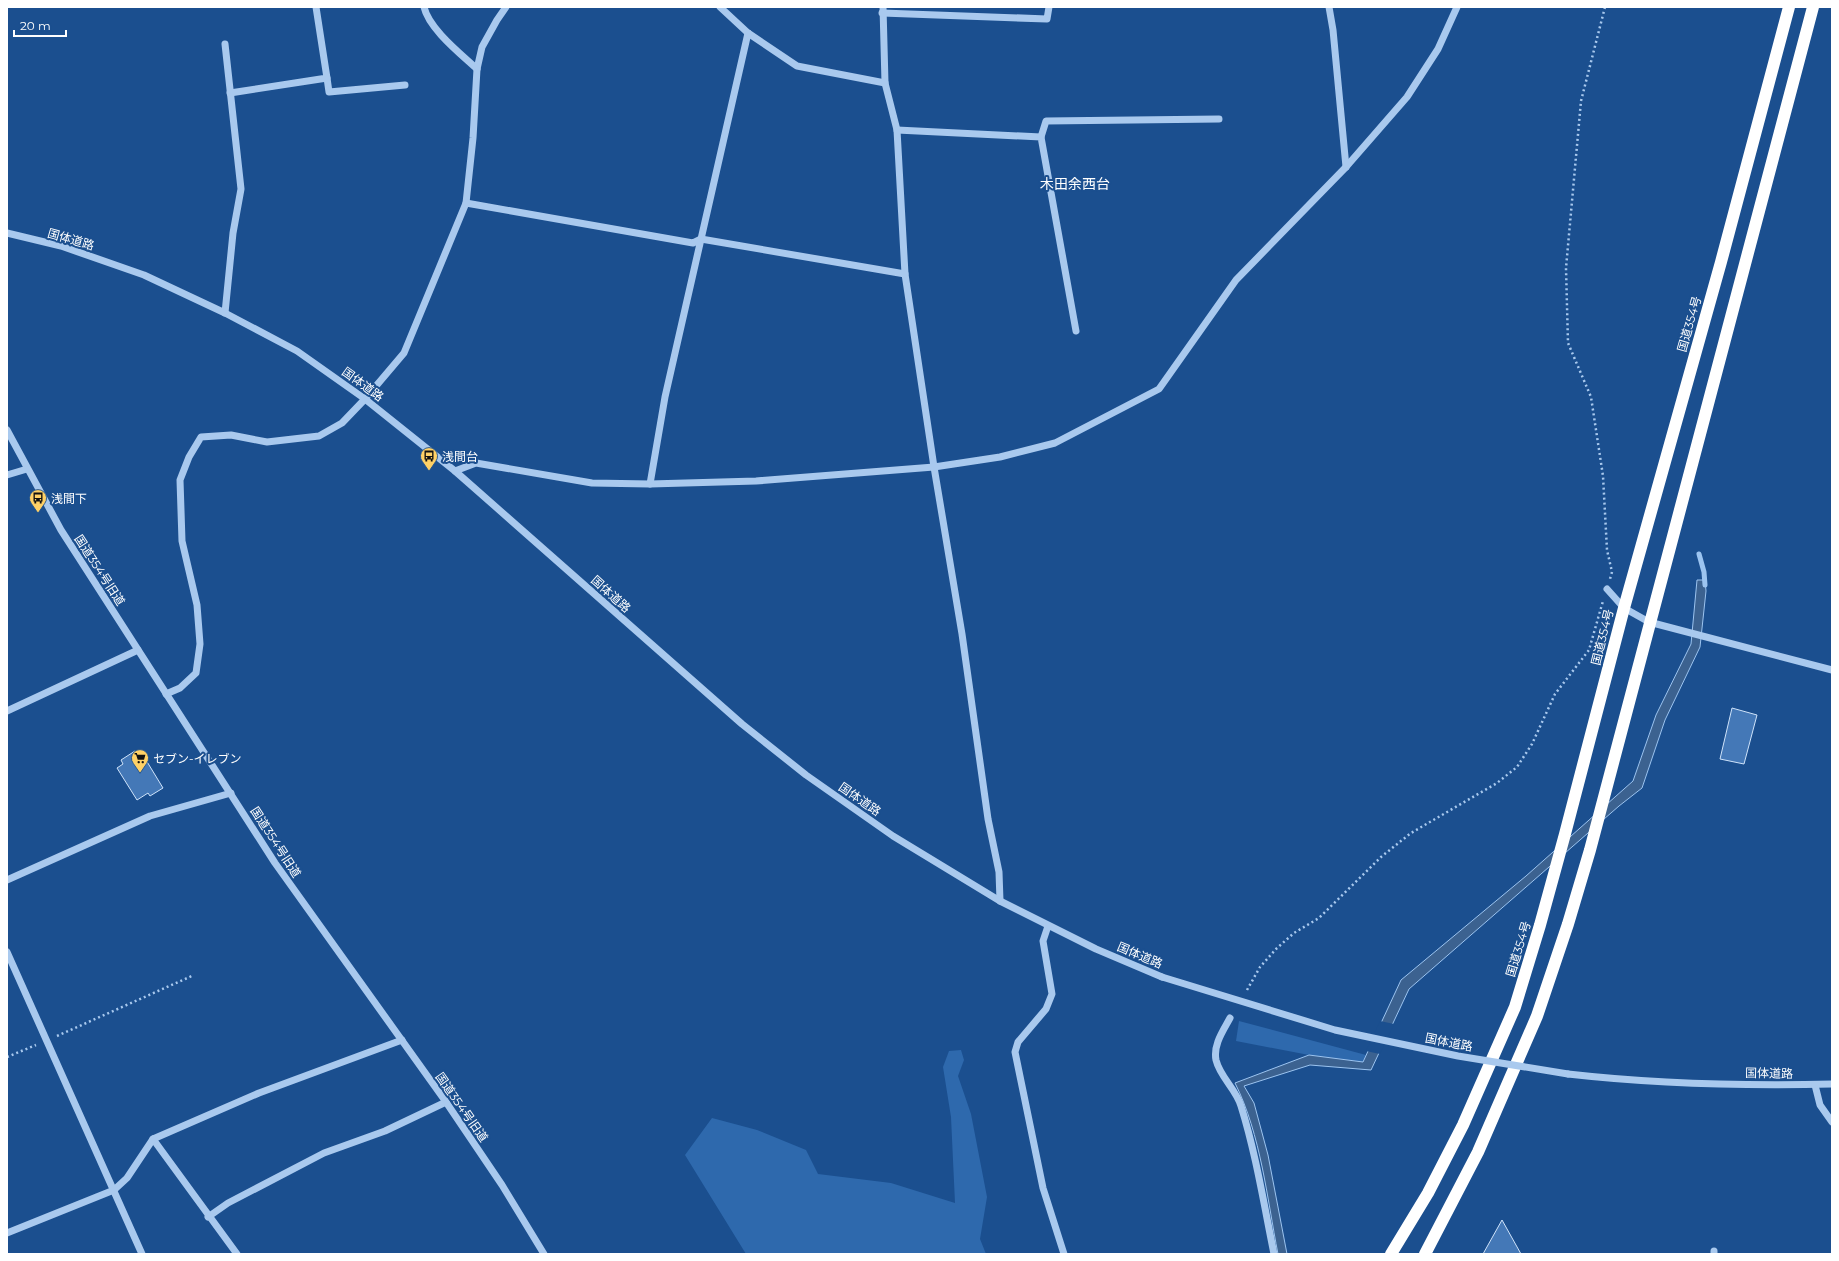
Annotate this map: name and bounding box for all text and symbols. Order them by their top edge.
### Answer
scale bar [14,12,66,38]
text: 20 m [20,18,51,33]
district label: 木田余西台 [1040,175,1110,193]
street label: 国体道路 [46,225,96,253]
street label: 国道354号 [1674,294,1704,354]
street label: 国体道路 [339,364,387,404]
bus stop icon: 浅間台 [419,446,439,471]
place label: 浅間台 [442,449,478,464]
bus stop icon: 浅間下 [28,488,48,513]
place label: 浅間下 [51,491,87,506]
street label: 国道354号旧道 [72,532,128,608]
street label: 国体道路 [588,572,634,616]
street label: 国道354号 [1588,607,1616,667]
supermarket icon: セブン-イレブン [130,748,150,773]
place label: セブン-イレブン [153,751,242,766]
street label: 国体道路 [836,779,884,819]
street label: 国道354号旧道 [248,804,304,880]
street label: 国道354号 [1502,919,1534,979]
street label: 国体道路 [1115,939,1165,971]
street label: 国体道路 [1424,1030,1474,1054]
street label: 国体道路 [1745,1065,1793,1081]
street label: 国道354号旧道 [433,1069,491,1145]

